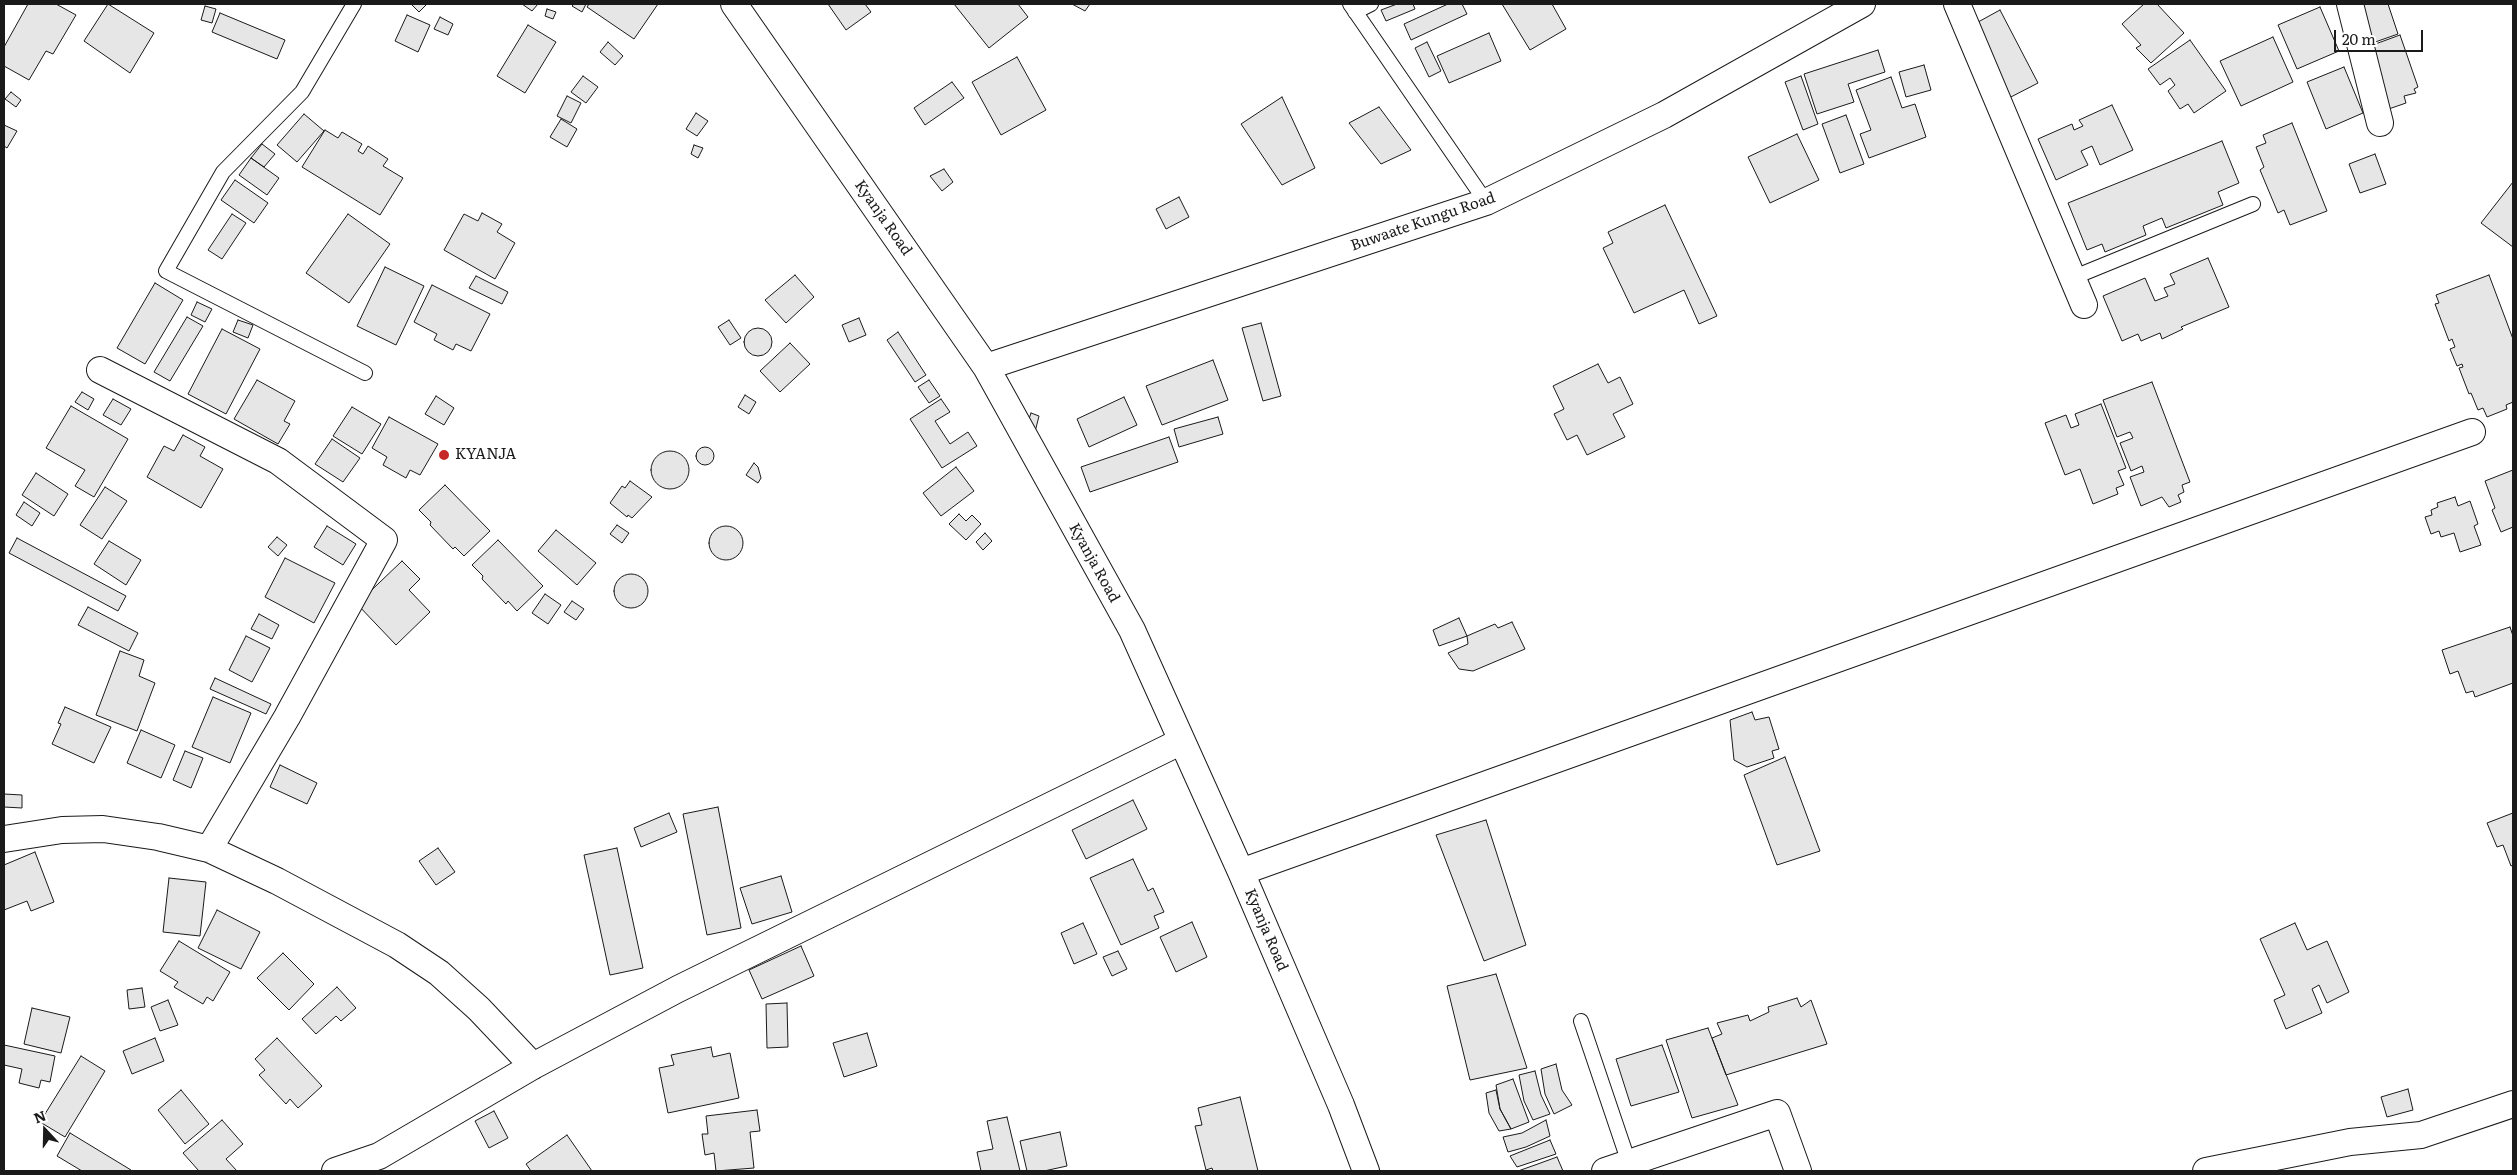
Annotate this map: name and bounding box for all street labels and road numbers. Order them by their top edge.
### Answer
street label: Kyanja Road [850,177,916,259]
street label: Buwaate Kungu Road [1348,189,1498,255]
street label: Kyanja Road [1065,520,1123,606]
street label: Kyanja Road [1241,886,1291,974]

